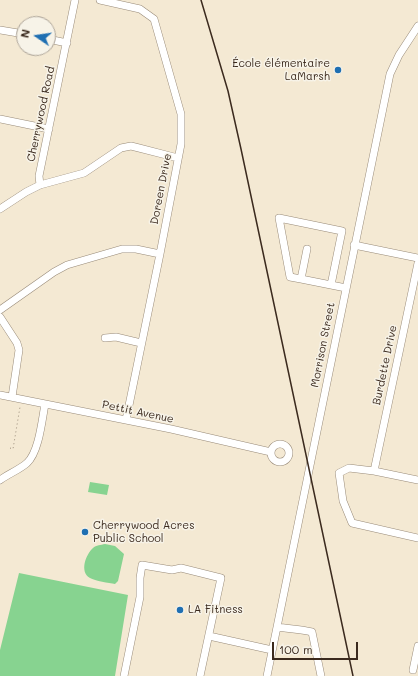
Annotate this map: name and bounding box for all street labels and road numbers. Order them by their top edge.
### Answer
street label: Cherrywood Road [24,65,58,163]
street label: Doreen Drive [148,152,174,226]
street label: Morrison Street [308,301,338,389]
street label: Burdette Drive [370,324,400,406]
street label: Pettit Avenue [101,398,175,426]

